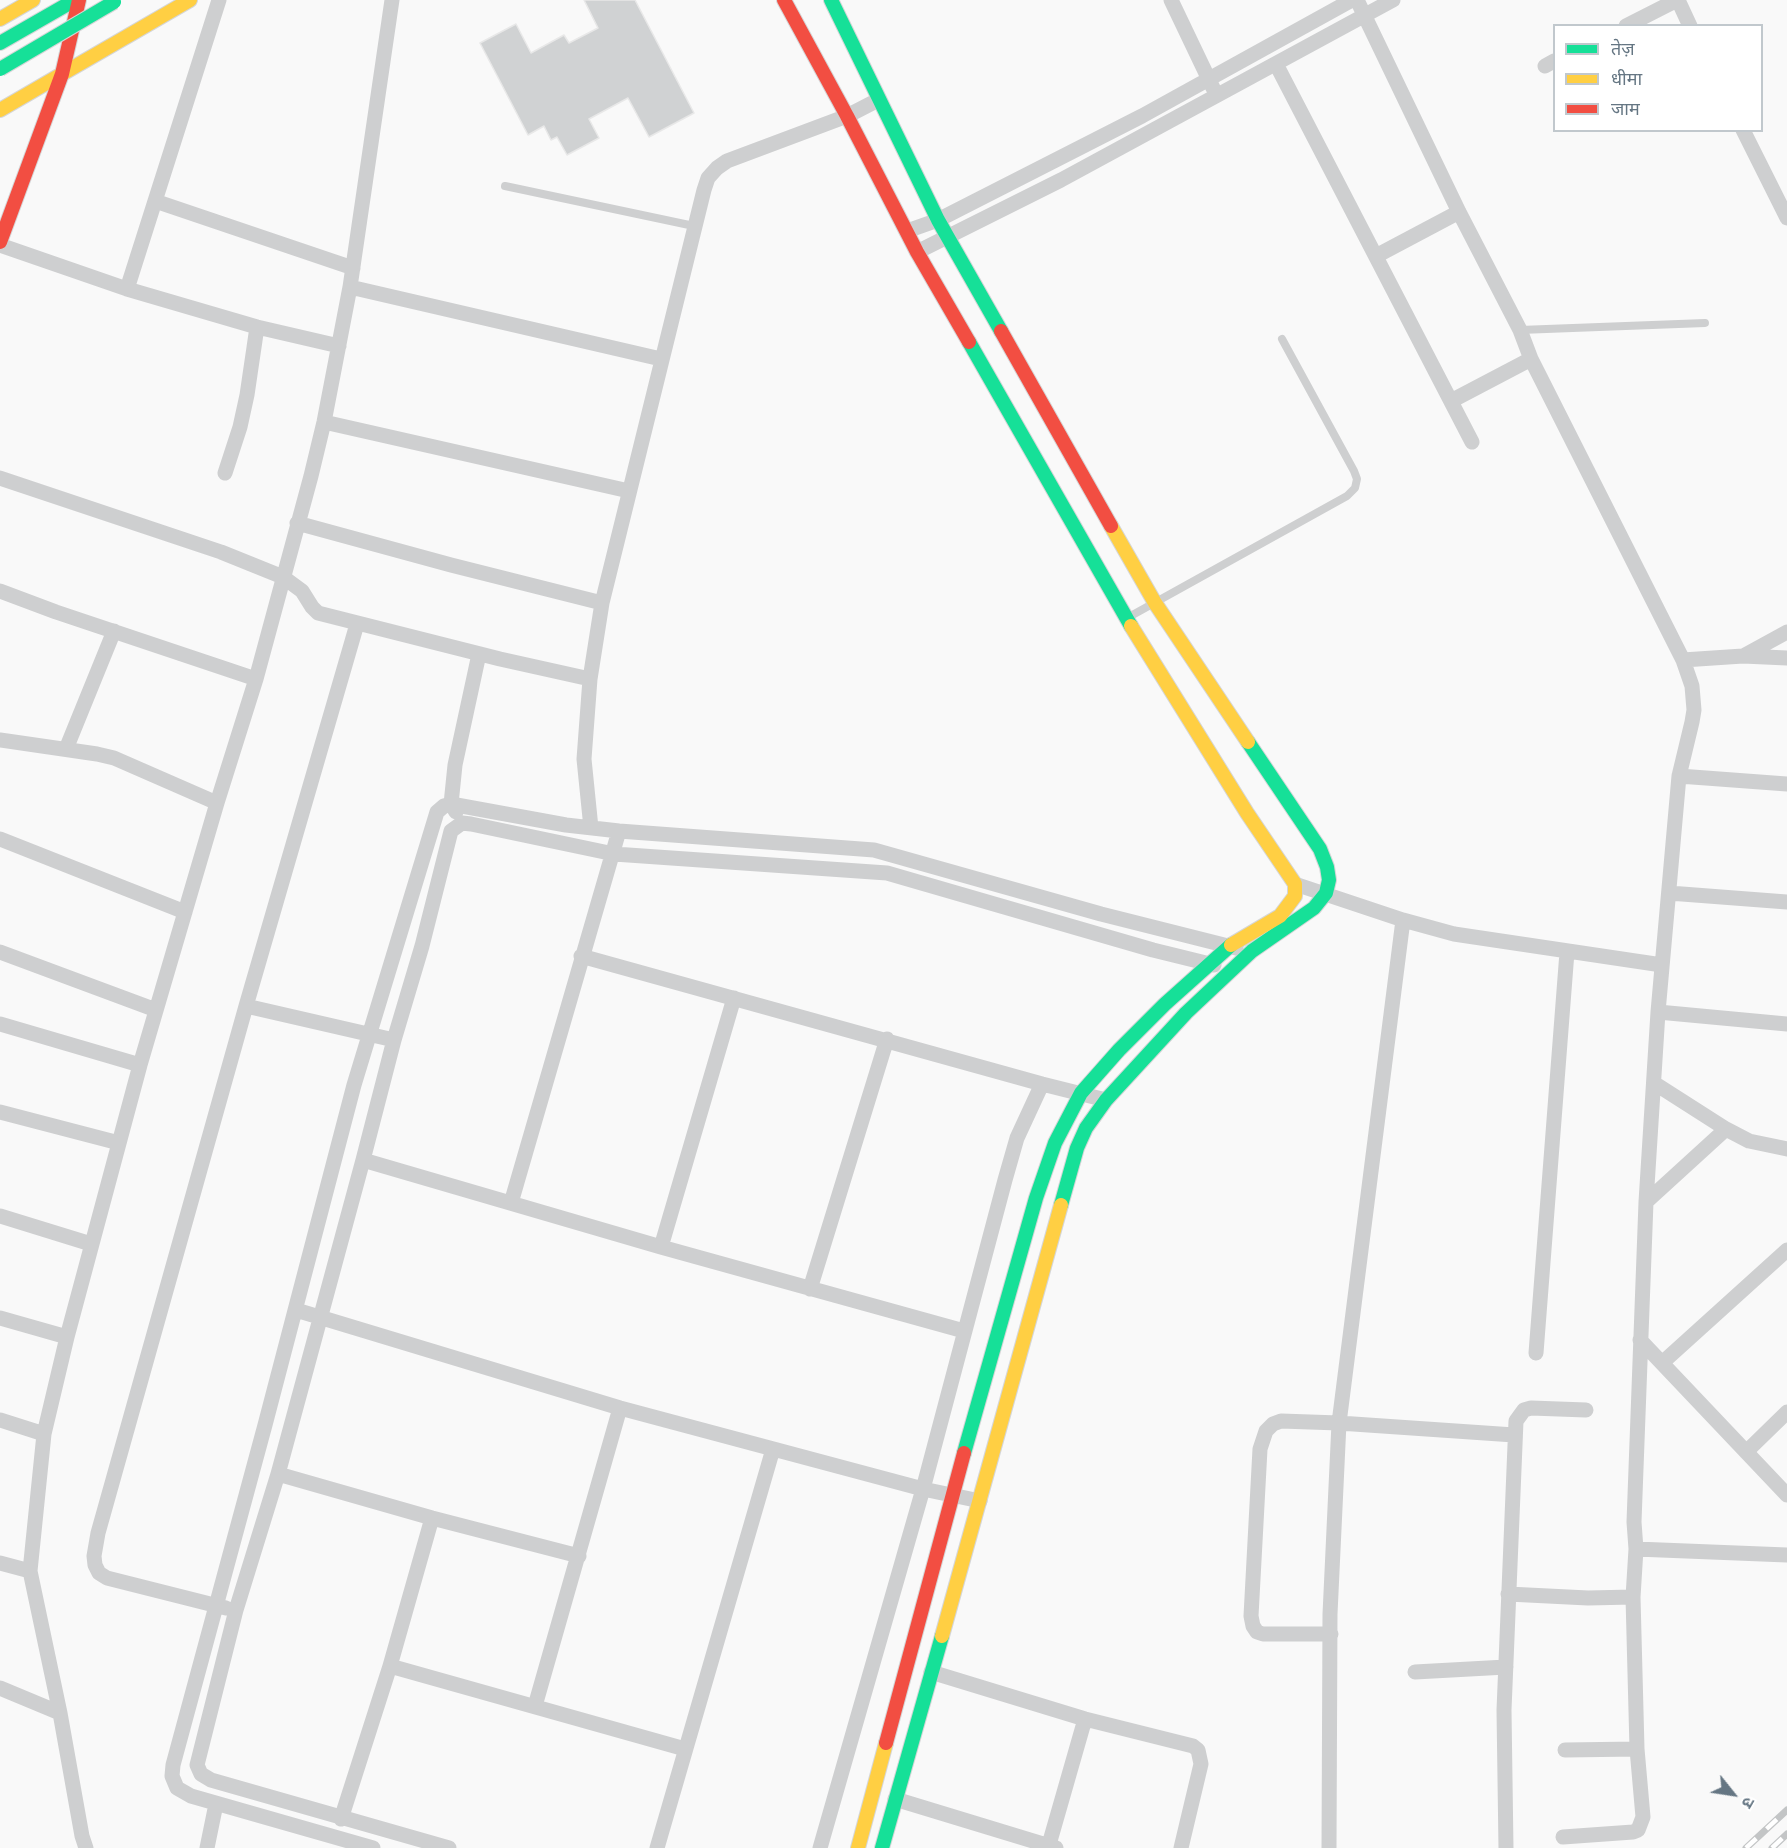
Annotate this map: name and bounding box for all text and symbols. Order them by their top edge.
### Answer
legend [1553,24,1763,132]
text: तेज़ [1611,37,1635,59]
text: धीमा [1611,67,1642,89]
text: जाम [1611,97,1640,119]
north arrow [1703,1764,1763,1824]
text: उ [1738,1794,1760,1812]

